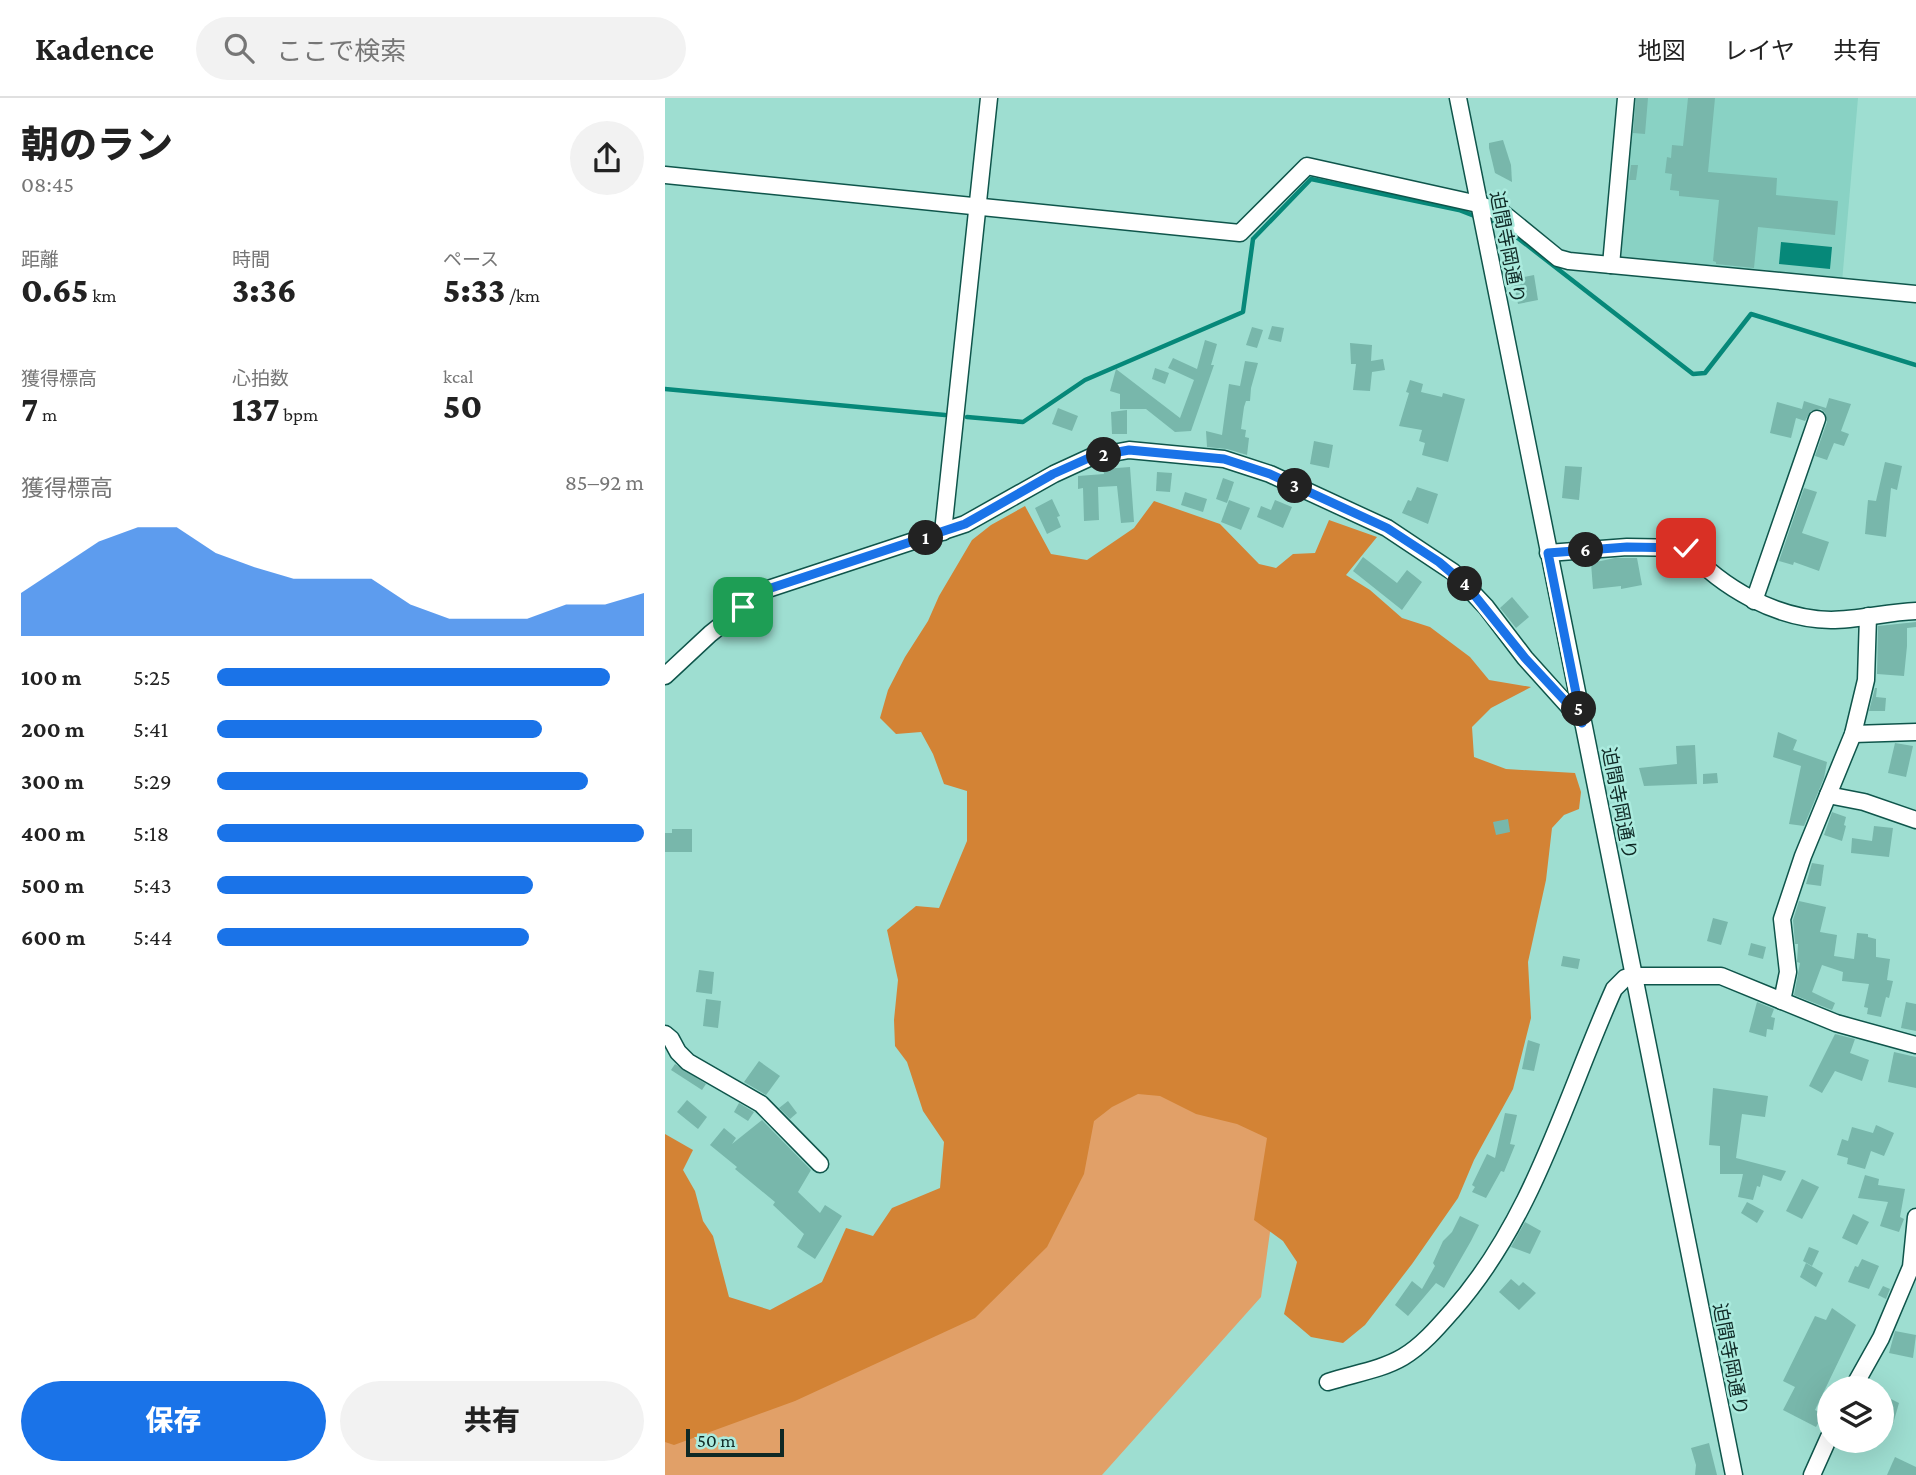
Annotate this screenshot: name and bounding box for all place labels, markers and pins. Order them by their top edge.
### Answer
pin: 2 [1087,438,1122,472]
pin: 3 [1277,468,1313,504]
pin [1656,518,1716,578]
pin: 1 [909,520,943,556]
pin: 6 [1569,532,1604,568]
pin: 4 [1447,566,1483,602]
pin [713,577,773,637]
pin: 5 [1562,692,1597,726]

